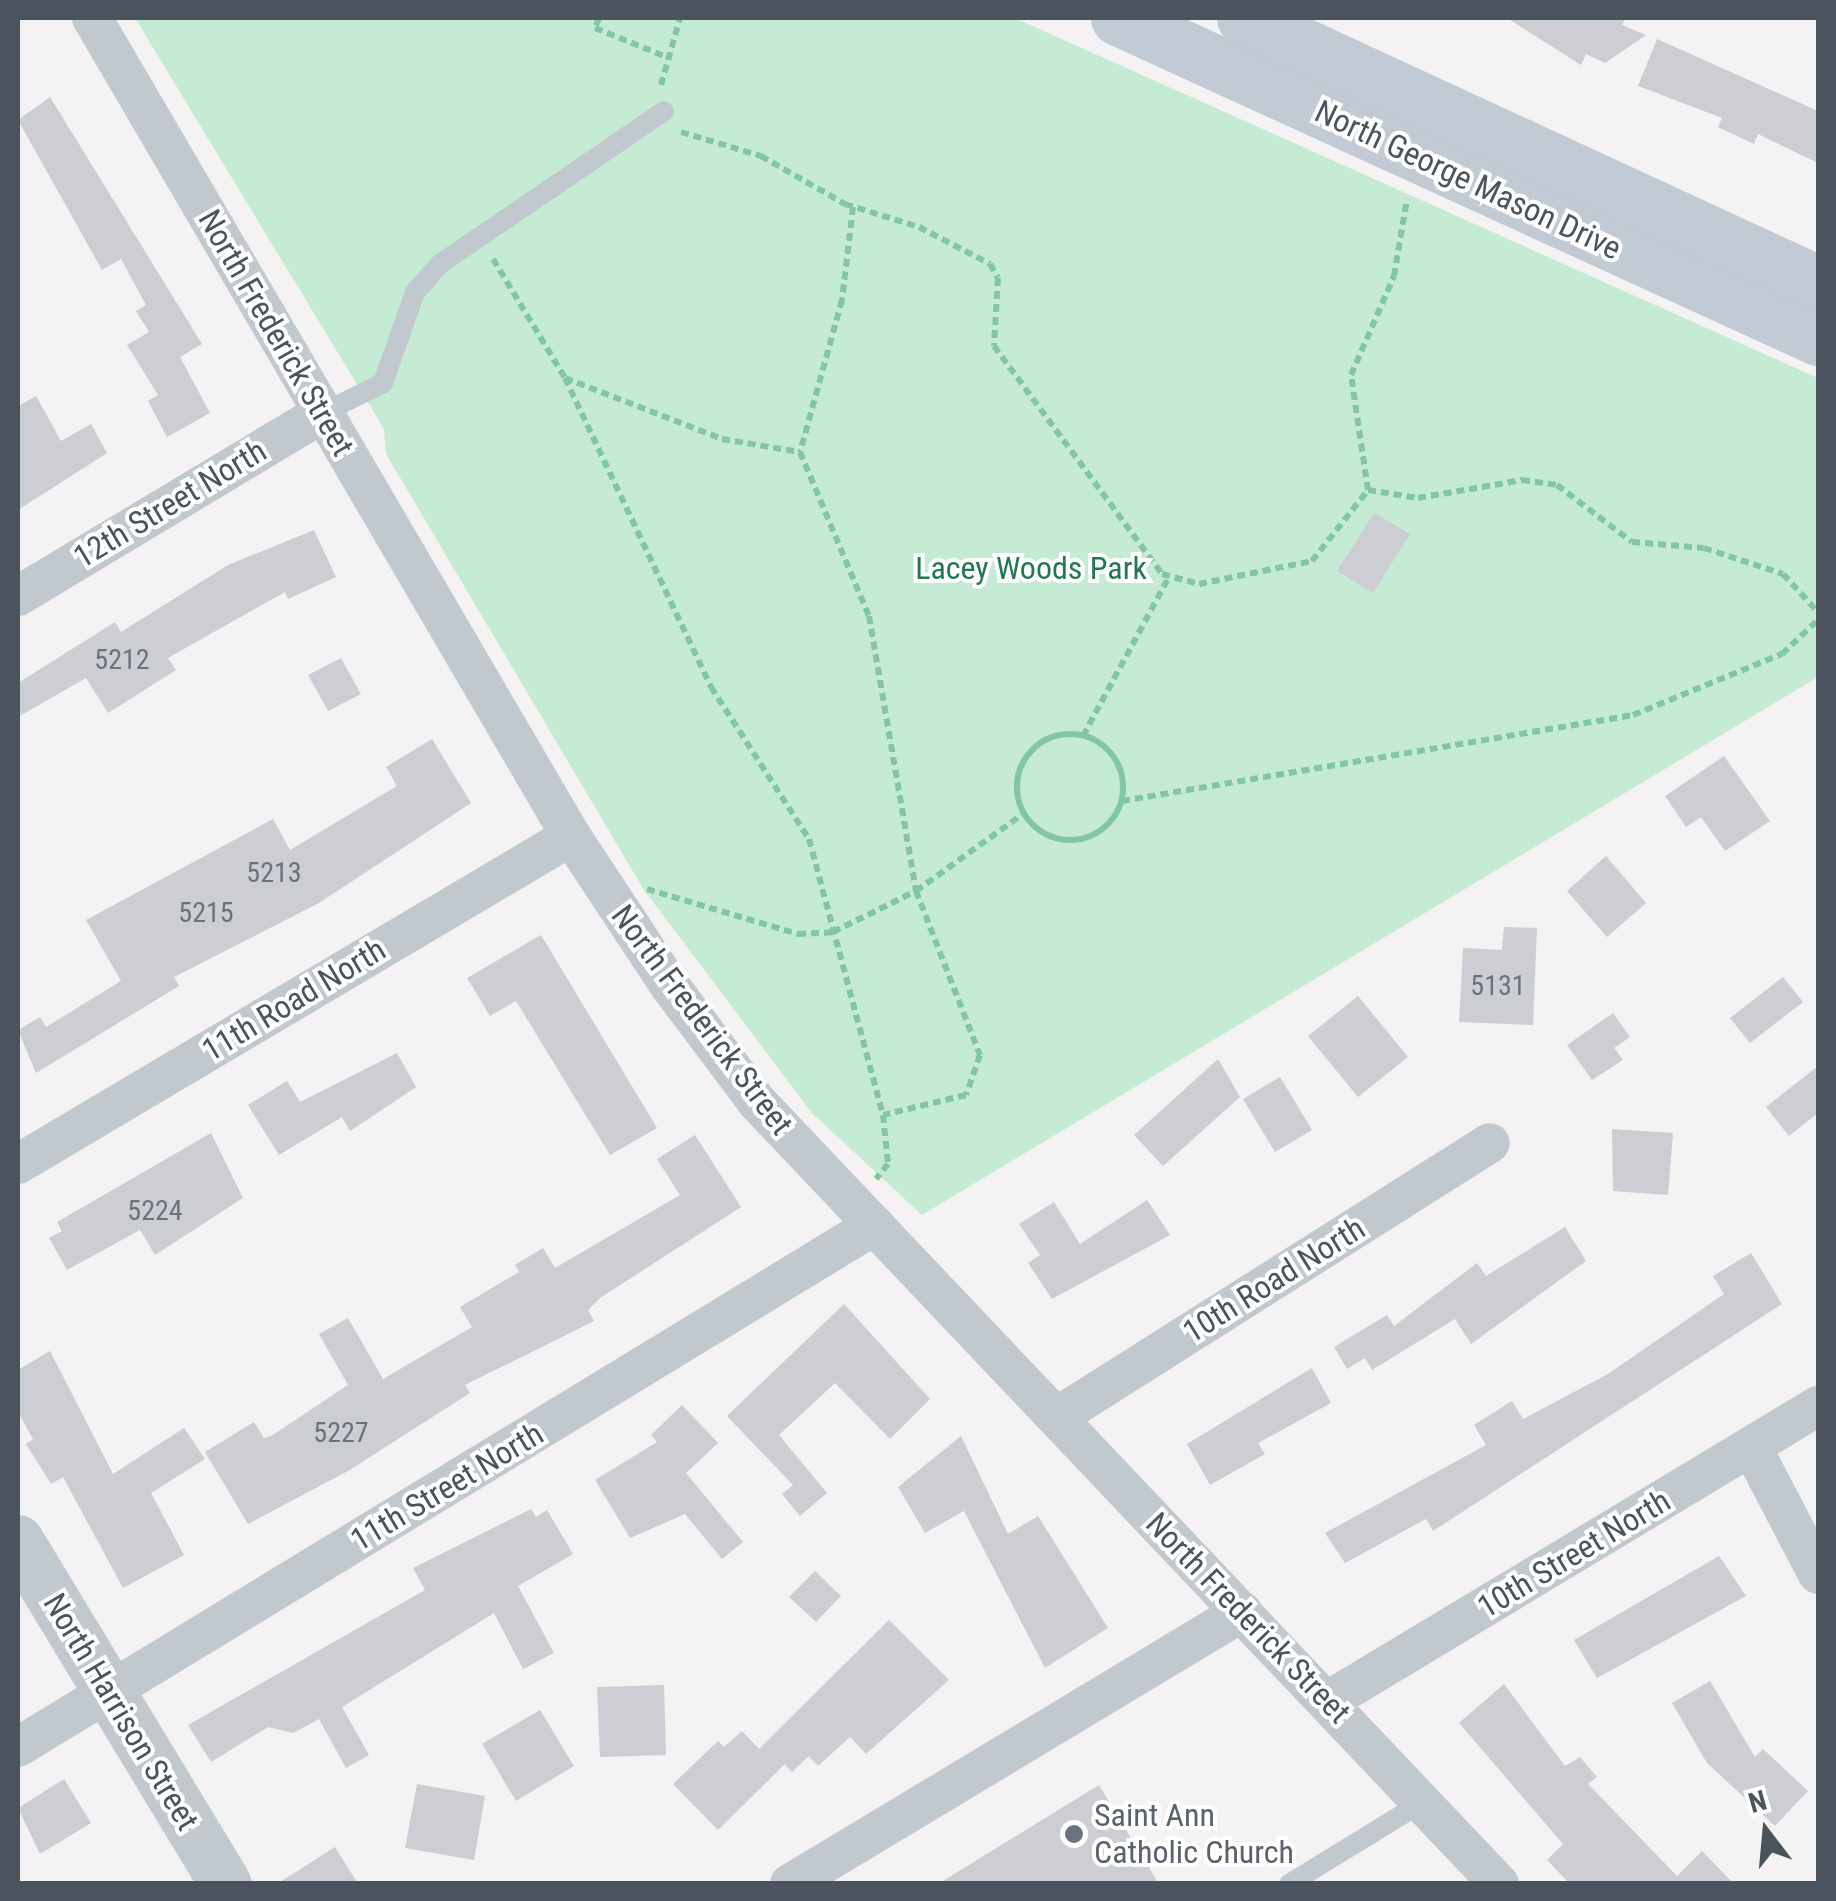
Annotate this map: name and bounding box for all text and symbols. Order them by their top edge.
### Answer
street label: North George Mason Drive [1309,92,1627,268]
street label: North Frederick Street [190,203,362,463]
street label: 12th Street North [67,432,273,576]
park label: Lacey Woods Park [915,549,1147,587]
house number: 5212 [94,643,150,677]
house number: 5213 [246,856,302,890]
house number: 5215 [178,896,234,930]
street label: North Frederick Street [603,898,801,1142]
street label: 11th Road North [195,930,393,1070]
house number: 5131 [1470,969,1526,1003]
house number: 5224 [127,1194,183,1228]
street label: 10th Road North [1176,1209,1372,1351]
street label: 11th Street North [344,1415,550,1559]
house number: 5227 [313,1416,369,1450]
street label: 10th Street North [1471,1482,1677,1626]
street label: North Frederick Street [1138,1505,1358,1731]
street label: North Harrison Street [35,1587,207,1837]
north arrow [1716,1781,1816,1881]
text: N [1745,1783,1770,1820]
place label: Saint Ann Catholic Church [1094,1797,1294,1872]
marker: Saint Ann Catholic Church [1063,1823,1085,1845]

